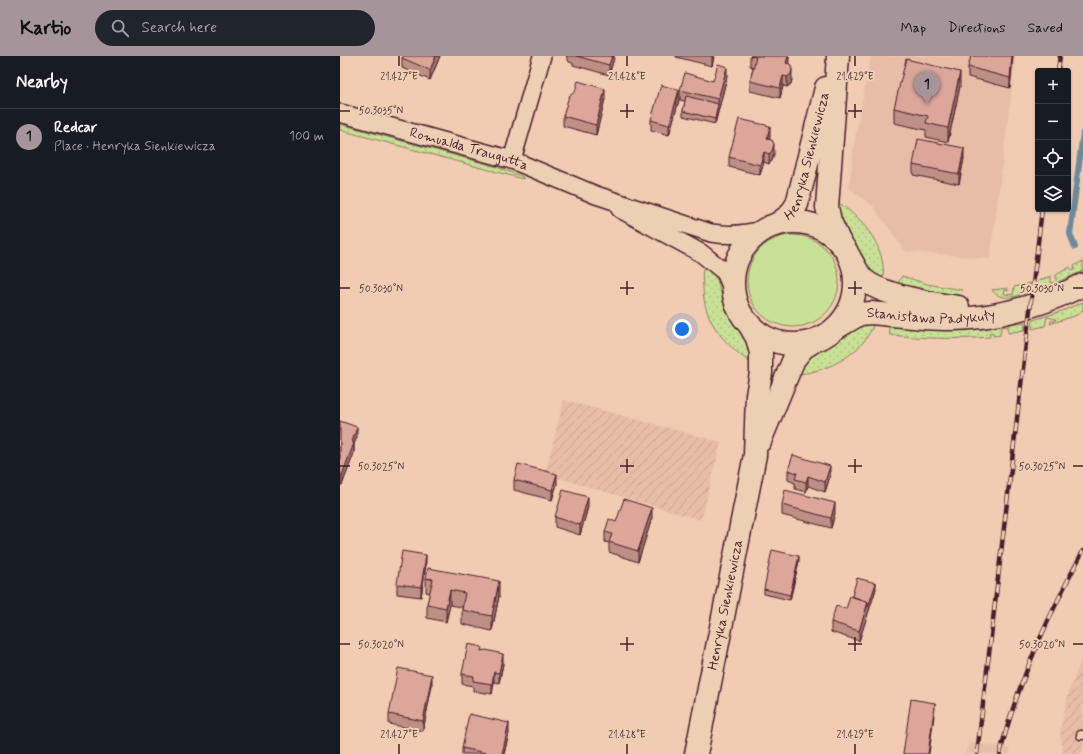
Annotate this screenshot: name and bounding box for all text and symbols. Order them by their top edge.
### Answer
search box [95,10,375,46]
text: Kartio [20,16,71,41]
icon: search [109,17,131,39]
text: Search here [141,18,217,38]
text: Map [900,19,926,37]
text: Directions [948,19,1006,37]
text: Saved [1028,19,1063,37]
map controls [1035,68,1071,212]
button: + [1035,68,1071,104]
text: 21.427°E [380,70,418,84]
text: 21.428°E [608,70,646,84]
text: 21.429°E [836,70,874,84]
text: Nearby [16,71,68,93]
pin: 1 [914,71,940,104]
street label: Henryka Sienkiewicza [781,90,834,225]
text: 50.3035°N [359,104,404,118]
button: − [1035,104,1071,140]
text: Redcar [54,118,97,138]
street label: Romualda Traugutta [408,123,531,175]
text: 1 [26,128,32,145]
text: 100 m [289,128,324,145]
text: Place · Henryka Sienkiewicza [54,138,216,155]
button: locate [1035,140,1071,176]
button: layers [1035,176,1071,212]
text: 50.3030°N [359,282,403,296]
text: 50.3030°N [1020,282,1064,296]
street label: Stanisława Padykuły [866,304,996,328]
your location [672,319,692,339]
text: 50.3025°N [358,460,404,474]
text: 50.3025°N [1019,460,1065,474]
street label: Henryka Sienkiewicza [704,538,747,672]
text: 50.3020°N [358,638,404,652]
text: 50.3020°N [1019,638,1065,652]
text: 21.427°E [380,728,418,742]
text: 21.428°E [608,728,646,742]
text: 21.429°E [836,728,874,742]

